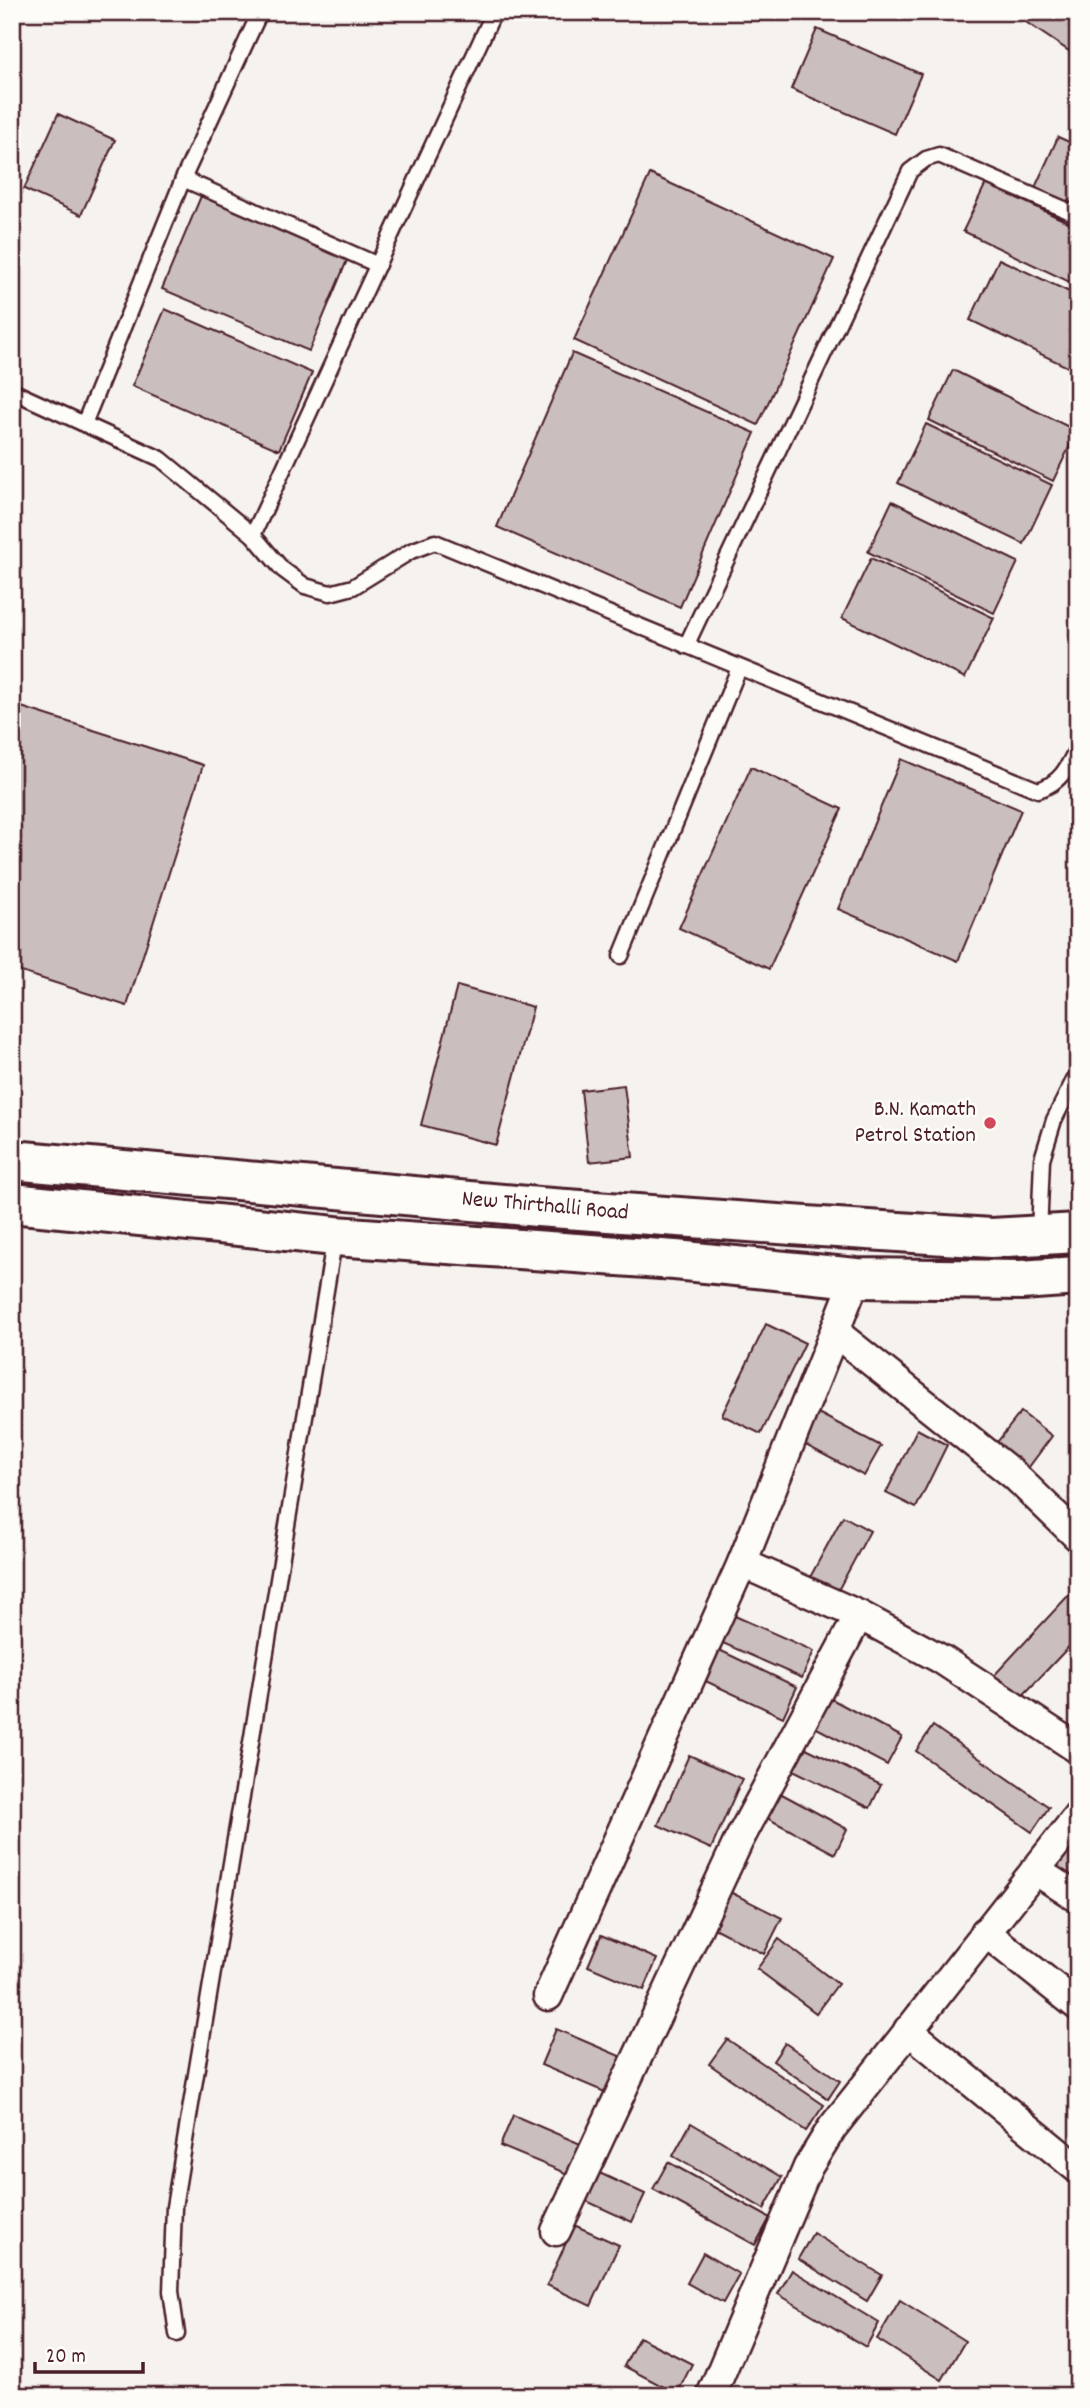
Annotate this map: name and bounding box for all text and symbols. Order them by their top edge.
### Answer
place label: B.N. Kamath Petrol Station [854,1094,976,1153]
marker: B.N. Kamath Petrol Station [982,1115,998,1131]
street label: New Thirthalli Road [460,1183,630,1231]
scale bar [35,2331,144,2375]
text: 20 m [46,2343,86,2373]

